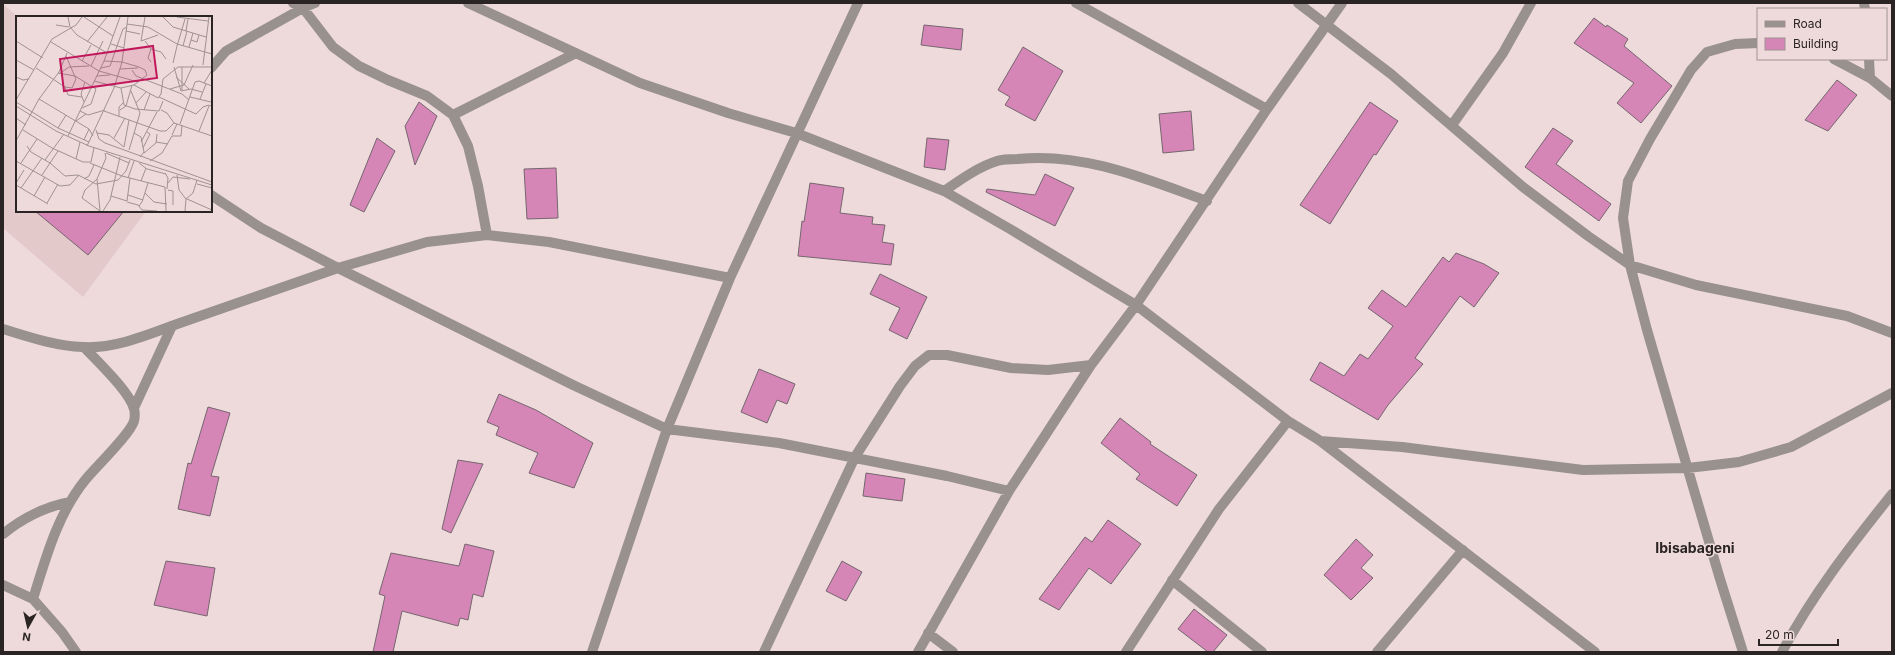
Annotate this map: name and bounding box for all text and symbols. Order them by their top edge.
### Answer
legend [1757,8,1887,60]
inset map [16,16,212,212]
text: Road [1793,16,1822,31]
text: Building [1793,36,1838,51]
district label: Ibisabageni [1655,539,1735,556]
north arrow [8,607,48,647]
scale bar [1759,621,1838,647]
text: 20 m [1765,627,1794,642]
text: N [21,629,32,644]

